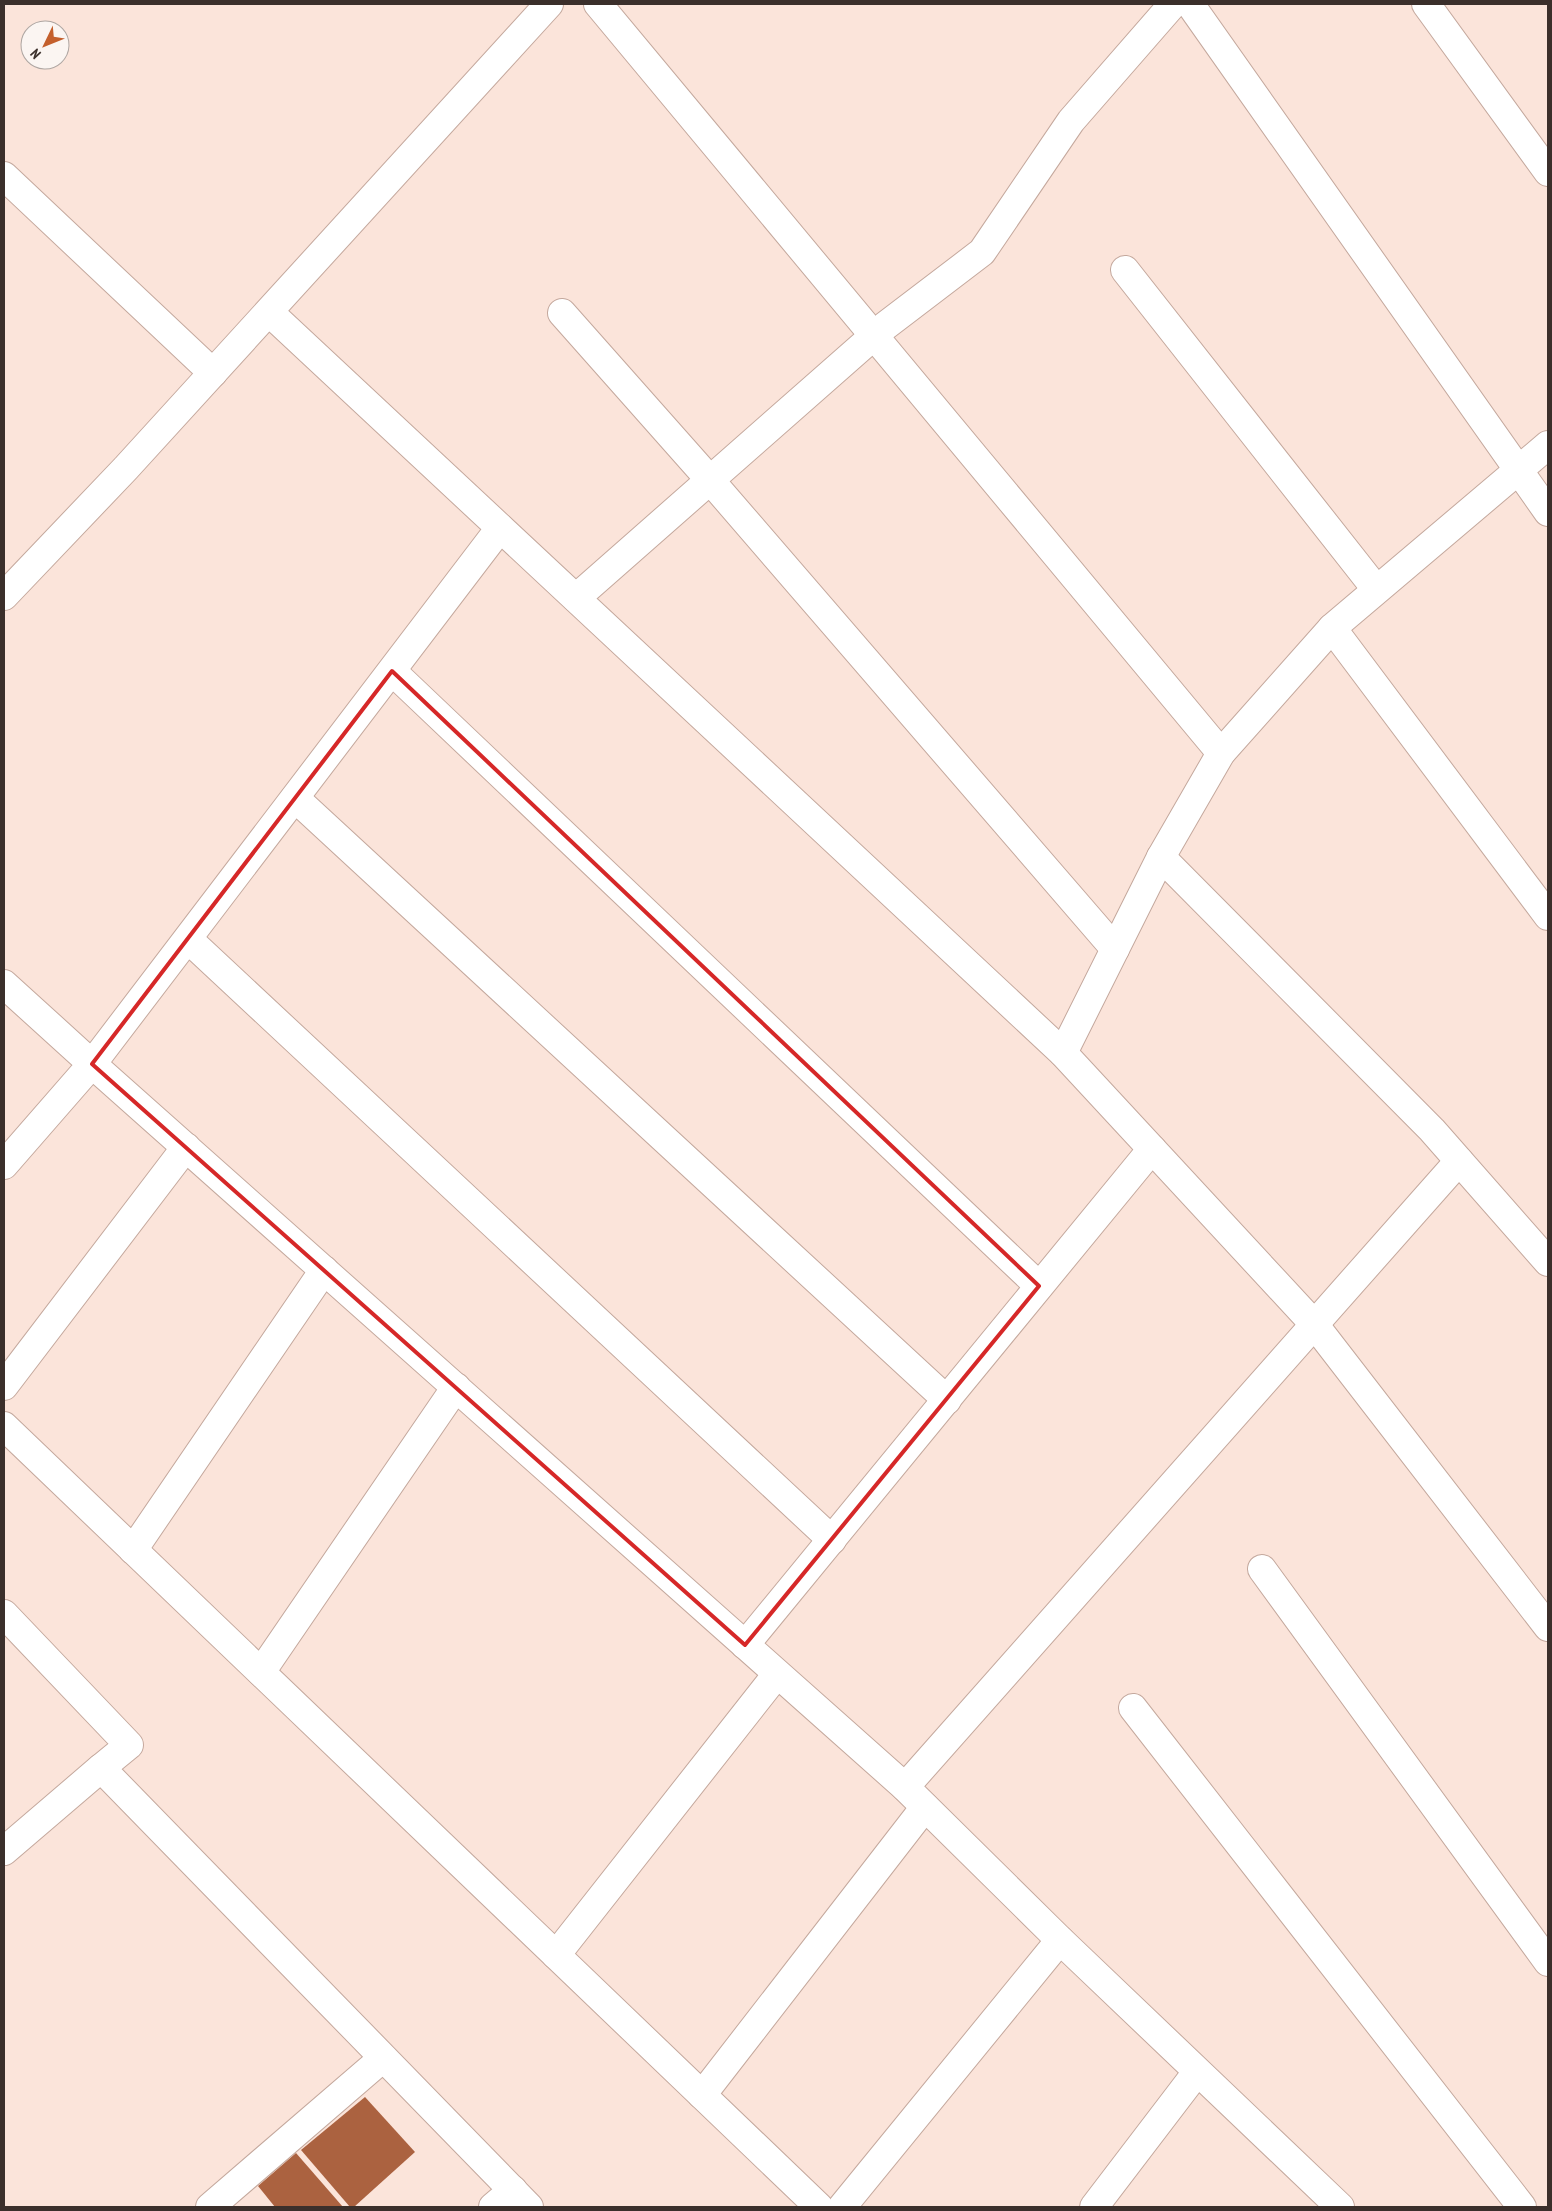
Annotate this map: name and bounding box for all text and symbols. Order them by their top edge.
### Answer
north arrow [20,20,70,70]
text: N [26,45,45,63]

